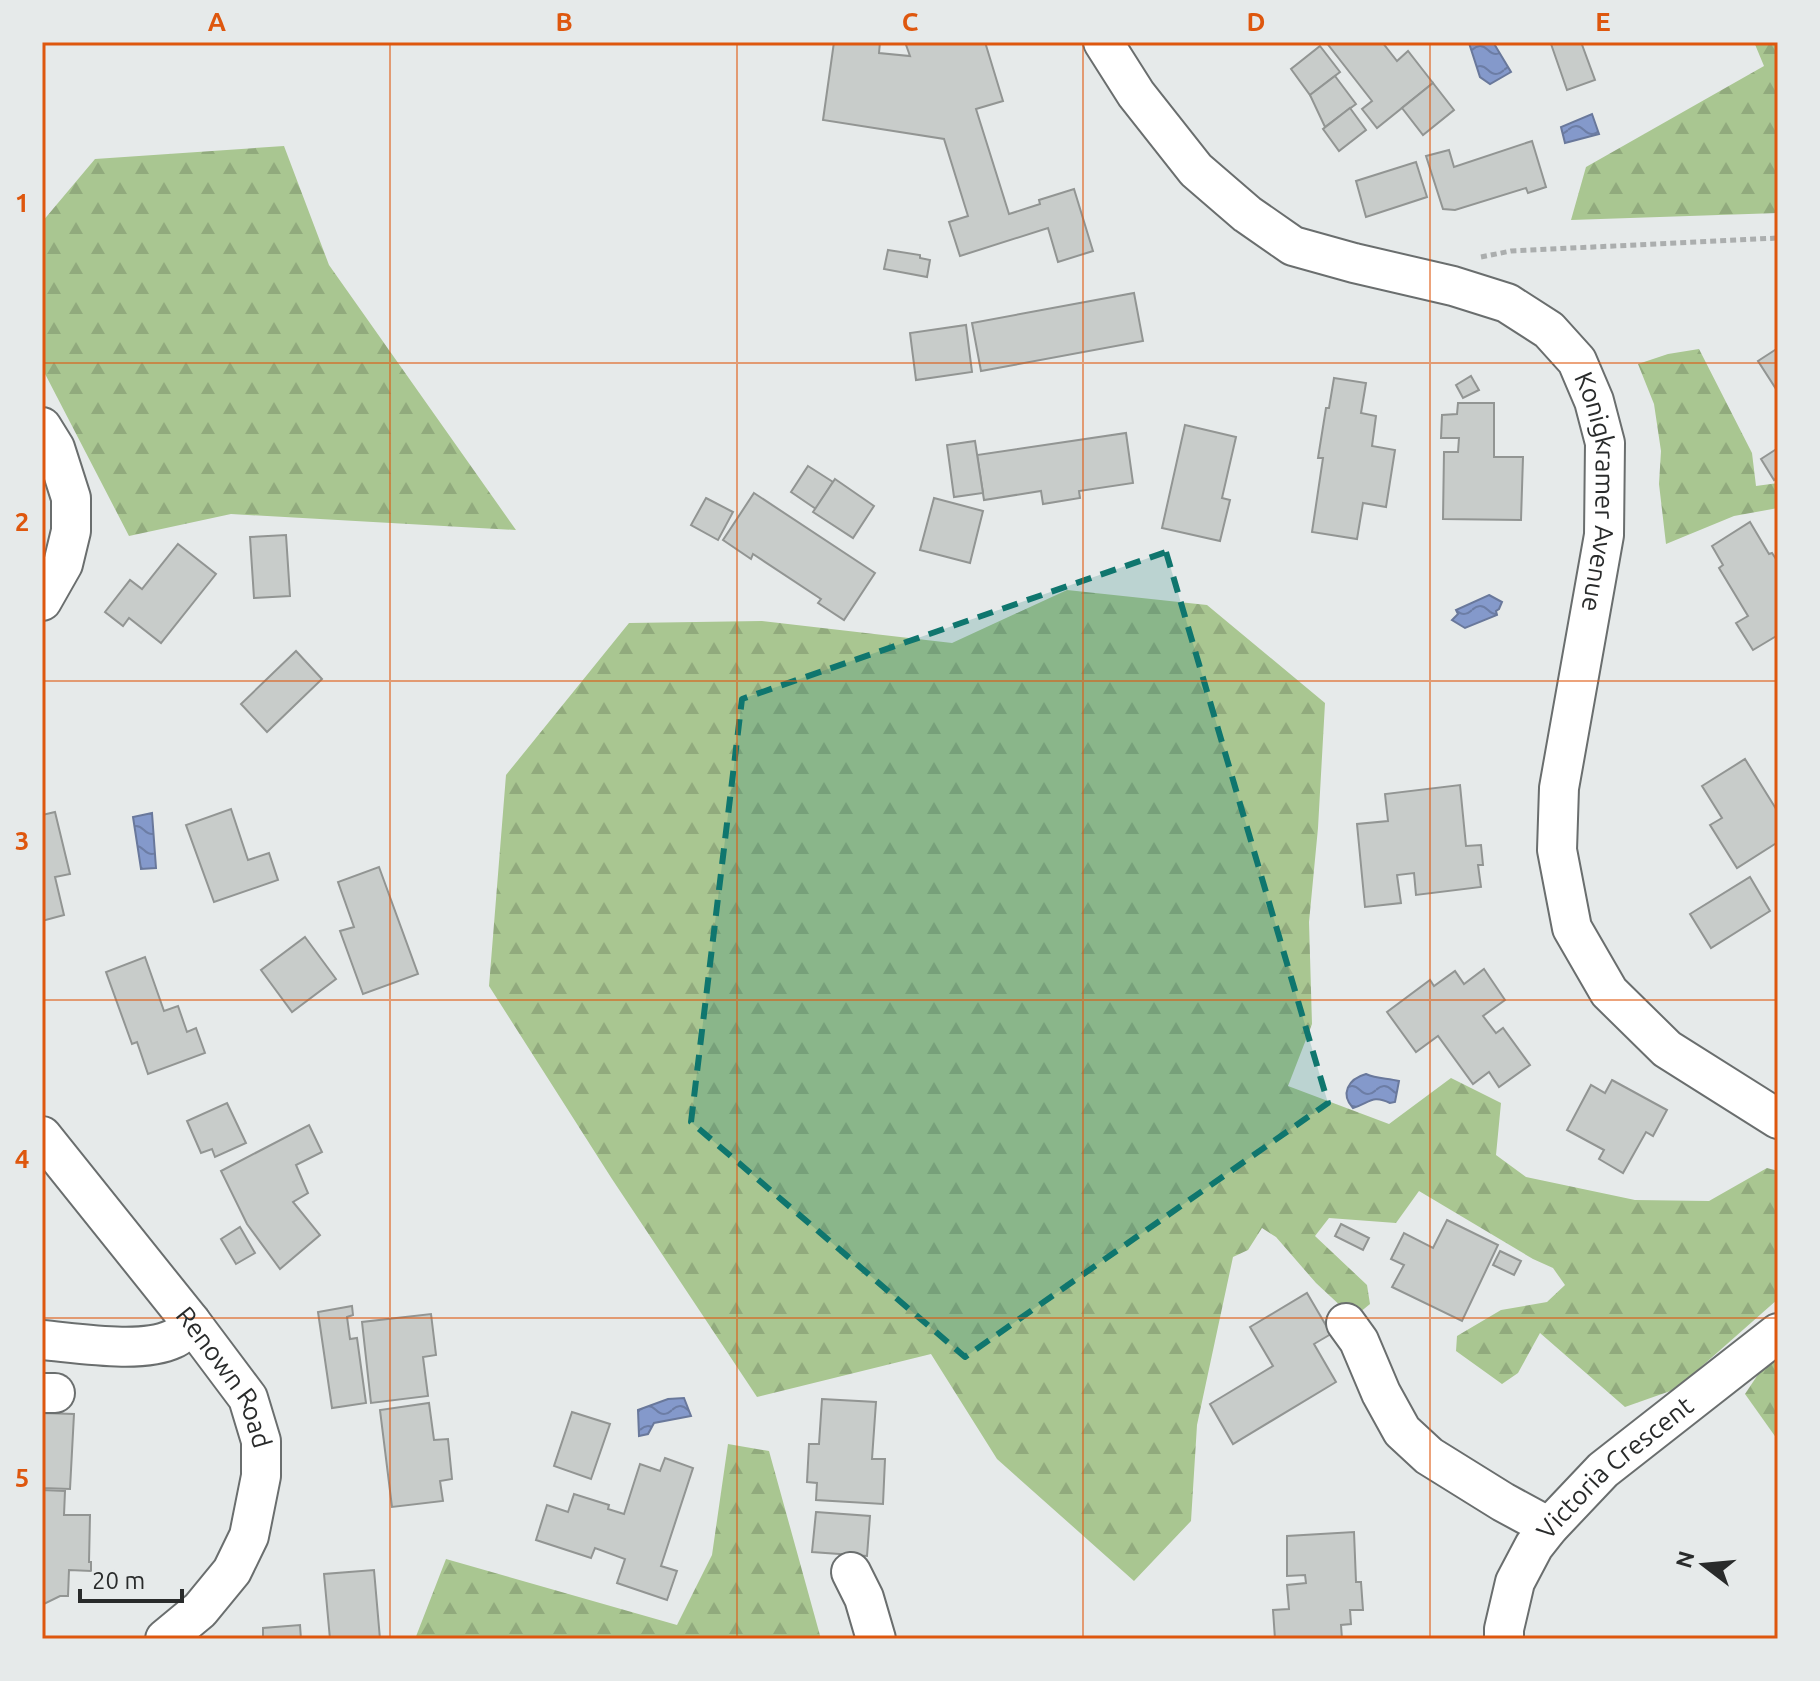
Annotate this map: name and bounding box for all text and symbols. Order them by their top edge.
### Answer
text: A [208,7,227,36]
text: B [555,7,573,36]
text: C [902,7,919,36]
text: D [1247,7,1265,36]
text: E [1595,7,1611,36]
text: 1 [15,188,29,217]
street label: Konigkramer Avenue [1569,367,1621,614]
text: 2 [15,507,29,536]
text: 3 [15,826,29,855]
text: 4 [15,1144,29,1173]
street label: Renown Road [171,1301,277,1451]
street label: Victoria Crescent [1530,1390,1698,1544]
text: 5 [15,1463,29,1492]
north arrow [1664,1525,1744,1605]
text: N [1670,1548,1699,1571]
scale bar [80,1553,182,1603]
text: 20 m [92,1567,145,1594]

